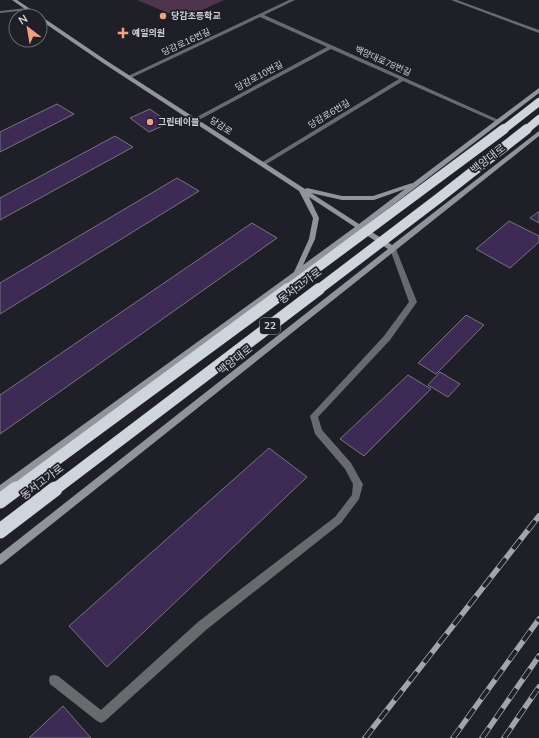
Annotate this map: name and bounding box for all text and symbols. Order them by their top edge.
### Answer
north arrow [8,8,48,48]
place label: 당감초등학교 [171,10,221,22]
text: N [16,11,30,28]
marker: 당감초등학교 [158,11,168,21]
street label: 당감로16번길 [160,26,212,58]
marker: 예일의원 [117,27,129,39]
place label: 예일의원 [132,27,165,39]
street label: 백양대로78번길 [353,43,413,79]
street label: 당감로10번길 [233,58,285,94]
street label: 당감로6번길 [306,97,352,131]
street label: 당감로 [207,114,235,138]
place label: 그린테이블 [158,116,199,128]
marker: 그린테이블 [145,117,155,127]
street label: 백양대로 [467,141,509,177]
street label: 동서고가로 [275,265,325,307]
road number: 22 [260,318,280,334]
street label: 백양대로 [214,342,256,378]
street label: 동서고가로 [17,461,67,503]

